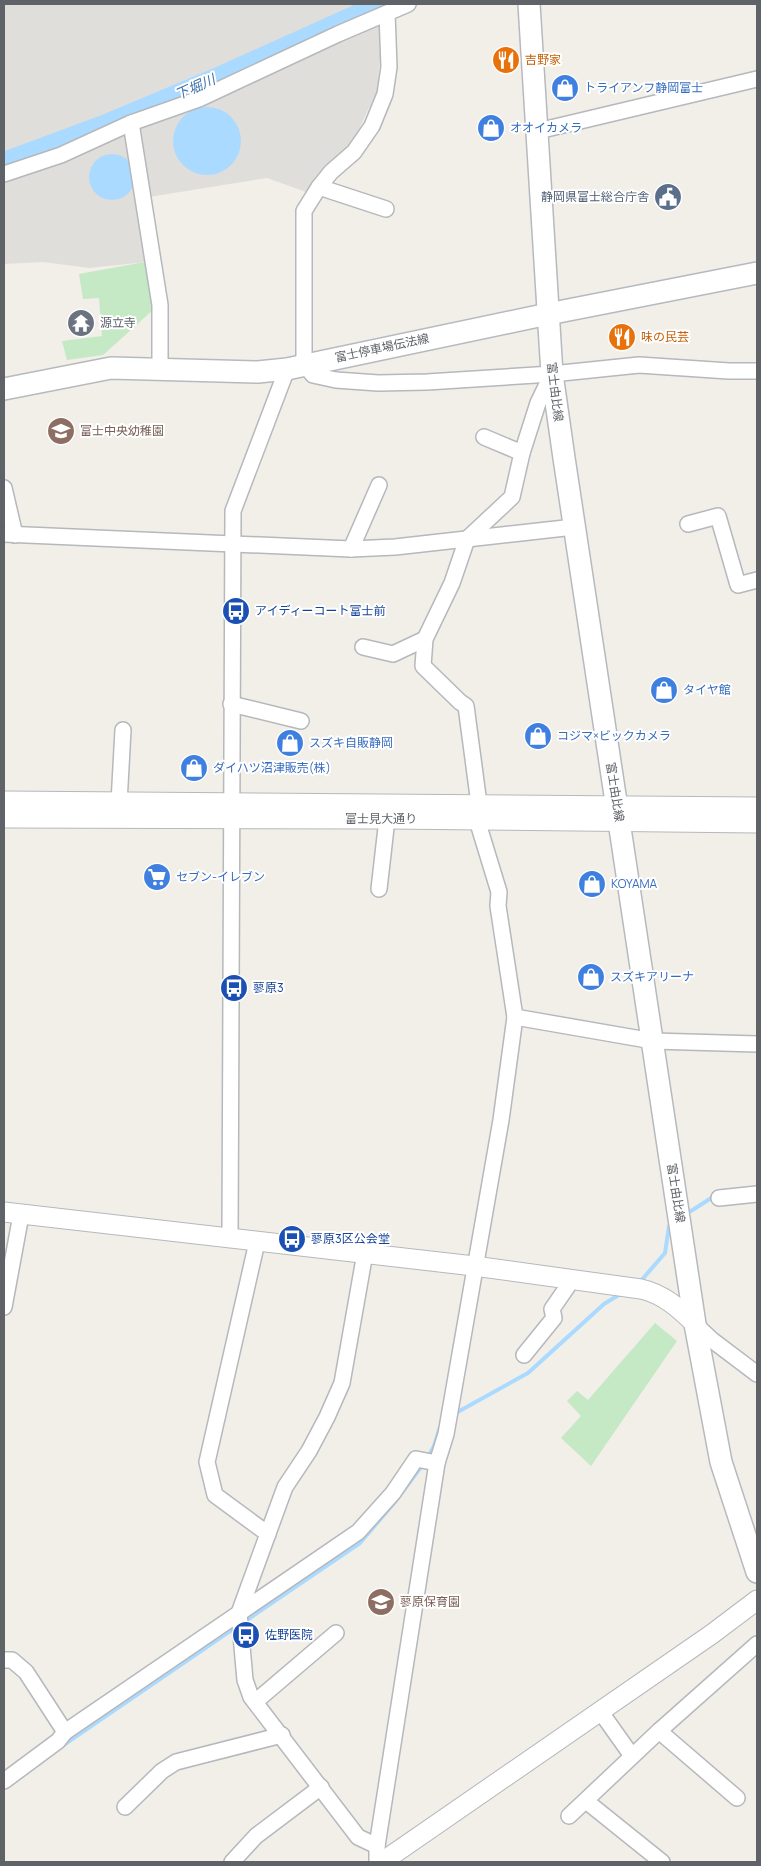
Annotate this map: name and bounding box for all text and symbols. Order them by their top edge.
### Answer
restaurant icon: 吉野家 [491,45,521,75]
place label: 吉野家 [525,51,561,68]
water label: 下堀川 [172,69,220,104]
shop icon: トライアンフ静岡富士 [550,73,580,103]
place label: トライアンフ静岡富士 [584,79,703,96]
shop icon: オオイカメラ [476,113,506,143]
place label: オオイカメラ [510,119,582,136]
public building icon: 静岡県富士総合庁舎 [653,182,683,212]
place label: 静岡県富士総合庁舎 [541,188,649,205]
temple icon: 源立寺 [66,308,96,338]
place label: 源立寺 [100,314,136,331]
restaurant icon: 味の民芸 [607,322,637,352]
place label: 味の民芸 [641,328,689,345]
street label: 富士停車場伝法線 [333,329,431,366]
street label: 富士由比線 [543,361,568,423]
school or university icon: 富士中央幼稚園 [46,416,76,446]
place label: 富士中央幼稚園 [80,422,164,439]
bus stop icon: アイディーコート富士前 [221,596,251,626]
place label: アイディーコート富士前 [255,602,386,619]
shop icon: タイヤ館 [649,675,679,705]
place label: タイヤ館 [683,681,731,698]
shop icon: コジマ×ビックカメラ [523,721,553,751]
place label: コジマ×ビックカメラ [557,727,671,744]
shop icon: スズキ自販静岡 [275,728,305,758]
place label: スズキ自販静岡 [309,734,393,751]
shop icon: ダイハツ沼津販売(株) [179,753,209,783]
place label: ダイハツ沼津販売(株) [213,759,331,776]
street label: 富士由比線 [602,761,629,823]
street label: 富士見大通り [345,810,417,827]
supermarket icon: セブン-イレブン [142,862,172,892]
place label: セブン-イレブン [176,868,265,885]
shop icon: KOYAMA [577,869,607,899]
place label: KOYAMA [611,875,658,892]
shop icon: スズキアリーナ [576,962,606,992]
place label: スズキアリーナ [610,968,694,985]
bus stop icon: 蓼原3 [219,973,249,1003]
place label: 蓼原3 [253,979,284,996]
street label: 富士由比線 [663,1162,690,1224]
bus stop icon: 蓼原3区公会堂 [277,1224,307,1254]
place label: 蓼原3区公会堂 [311,1230,390,1247]
school or university icon: 蓼原保育園 [366,1587,396,1617]
place label: 蓼原保育園 [400,1593,460,1610]
bus stop icon: 佐野医院 [231,1620,261,1650]
place label: 佐野医院 [265,1626,313,1643]

